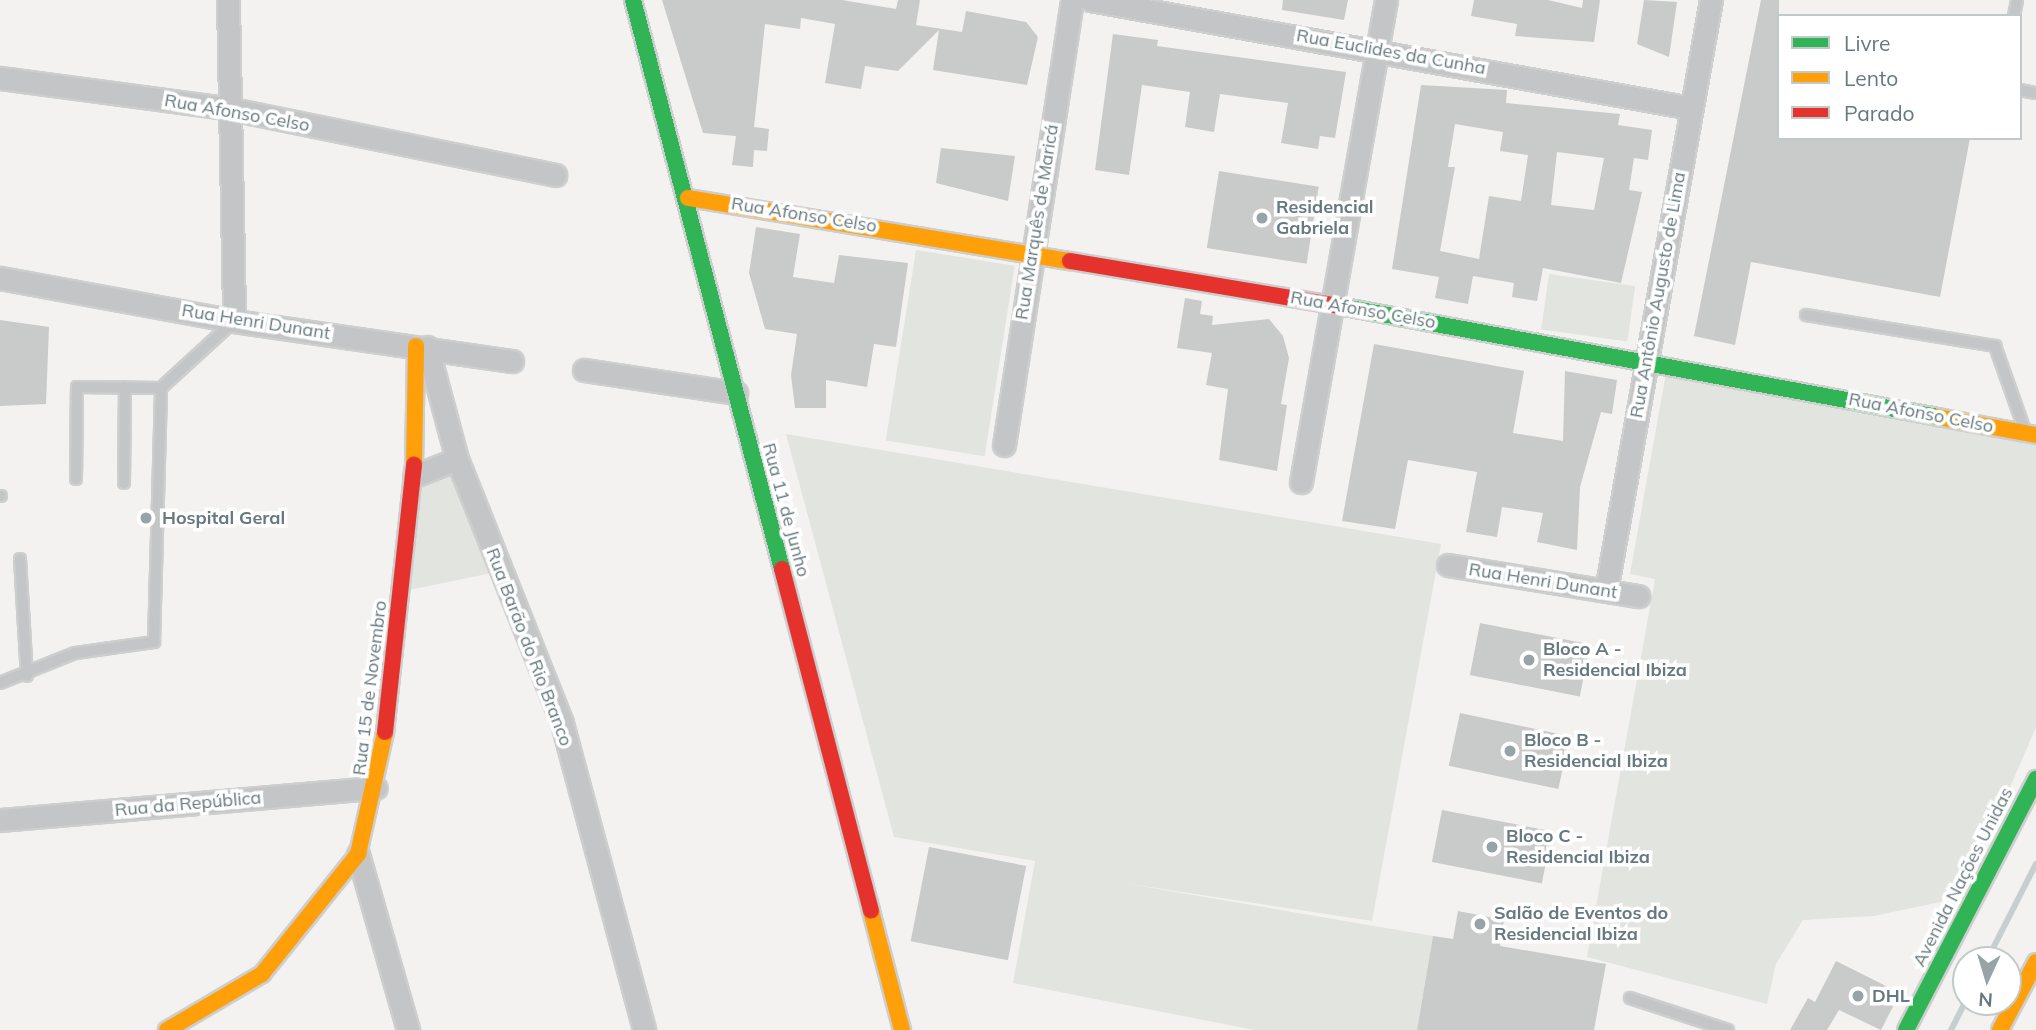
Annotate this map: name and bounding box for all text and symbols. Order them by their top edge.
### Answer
legend [1777,14,2022,140]
street label: Rua Euclides da Cunha [1295,25,1487,79]
text: Livre [1844,30,1891,56]
text: Lento [1844,65,1898,91]
street label: Rua Afonso Celso [163,90,311,136]
text: Parado [1844,100,1914,126]
street label: Rua Marquês de Maricá [1011,123,1063,321]
street label: Rua Antônio Augusto de Lima [1626,170,1690,420]
street label: Rua Afonso Celso [730,193,878,237]
place label: Residencial Gabriela [1276,197,1373,240]
marker: Residencial Gabriela [1254,210,1270,226]
street label: Rua Afonso Celso [1289,287,1437,333]
street label: Rua Henri Dunant [180,300,332,344]
street label: Rua Afonso Celso [1847,388,1995,438]
street label: Rua 11 de Junho [758,441,814,579]
place label: Hospital Geral [162,507,285,529]
marker: Hospital Geral [136,508,156,528]
street label: Rua Barão do Rio Branco [481,545,577,749]
street label: Rua Henri Dunant [1467,559,1619,603]
street label: Rua 15 de Novembro [349,599,391,777]
place label: Bloco A - Residencial Ibiza [1543,639,1687,682]
marker: Bloco A - Residencial Ibiza [1521,652,1537,668]
place label: Bloco B - Residencial Ibiza [1524,730,1668,772]
marker: Bloco B - Residencial Ibiza [1502,743,1518,759]
street label: Avenida Nações Unidas [1908,784,2018,970]
street label: Rua da República [114,787,262,821]
place label: Bloco C - Residencial Ibiza [1506,826,1650,868]
marker: Bloco C - Residencial Ibiza [1484,839,1500,855]
place label: Salão de Eventos do Residencial Ibiza [1494,903,1668,946]
marker: Salão de Eventos do Residencial Ibiza [1472,916,1488,932]
north arrow [1952,946,2022,1016]
place label: DHL [1872,985,1910,1007]
text: N [1978,987,1994,1012]
marker: DHL [1850,988,1866,1004]

